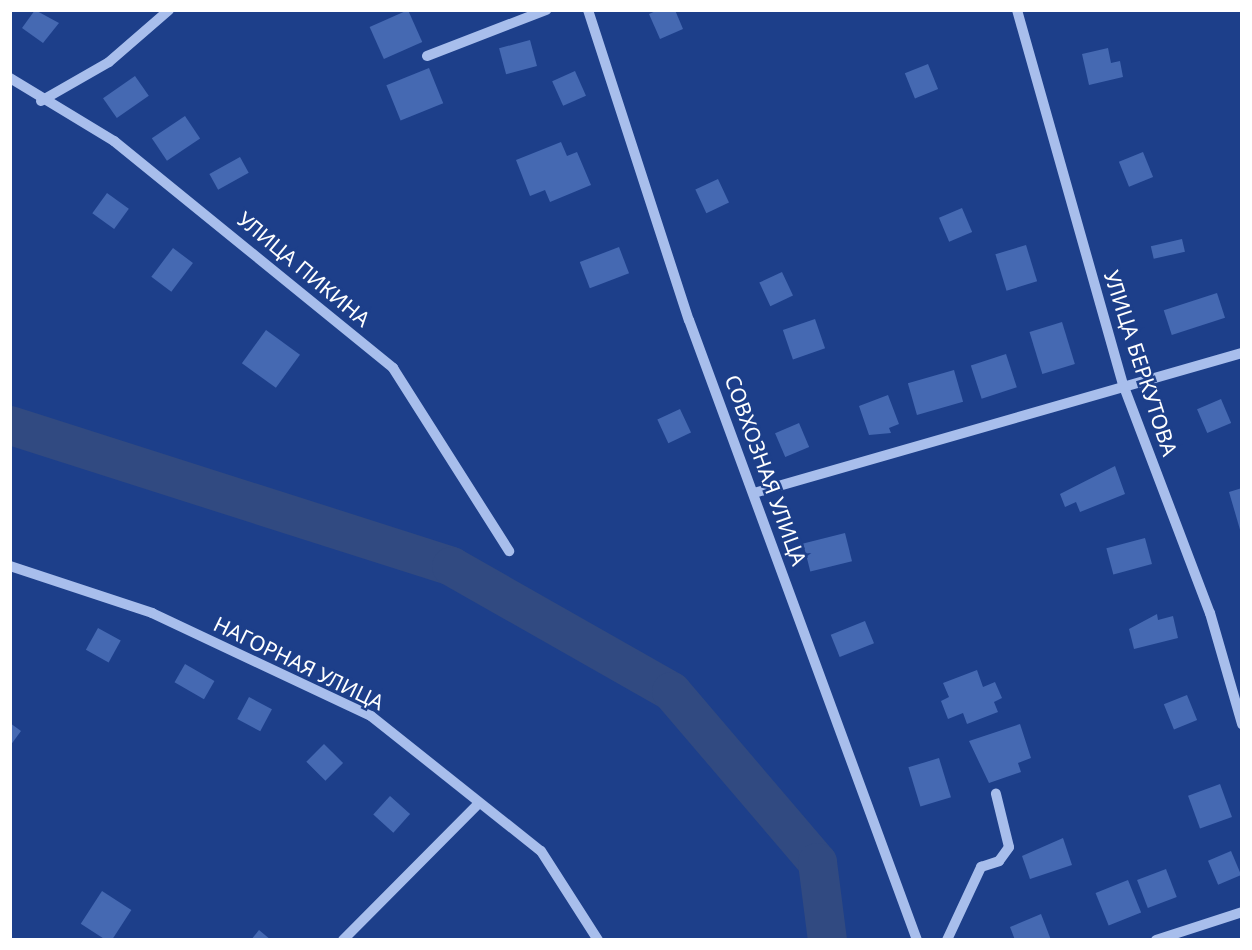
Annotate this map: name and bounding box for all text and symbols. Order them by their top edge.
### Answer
street label: УЛИЦА ПИКИНА [233,206,375,332]
street label: УЛИЦА БЕРКУТОВА [1099,267,1183,459]
street label: СОВХОЗНАЯ УЛИЦА [720,371,812,569]
street label: НАГОРНАЯ УЛИЦА [210,611,388,715]

